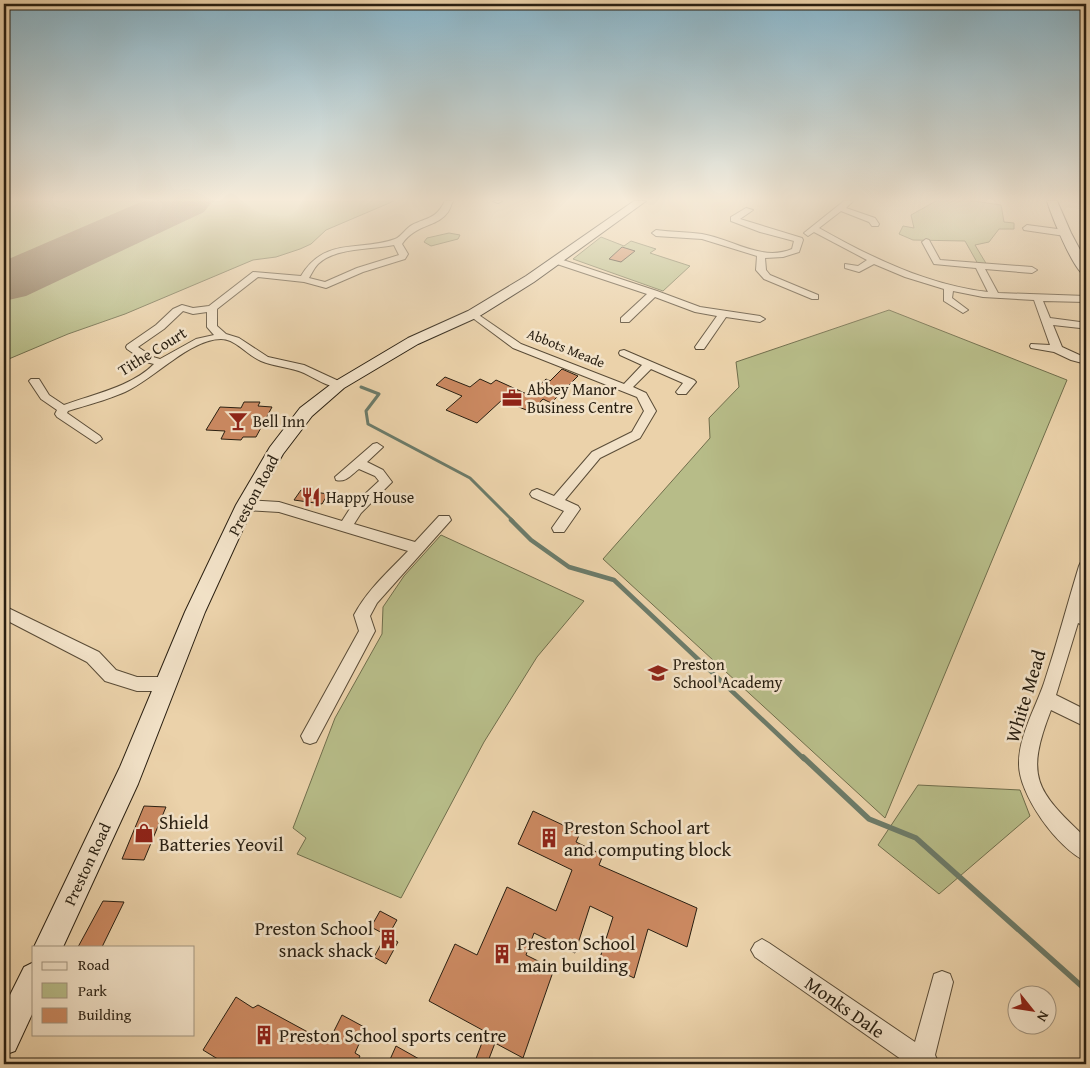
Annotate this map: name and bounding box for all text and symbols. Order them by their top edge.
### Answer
street label: Tithe Court [113,320,191,382]
street label: Abbots Meade [524,323,608,373]
place label: Abbey Manor Business Centre [527,377,633,419]
office icon: Abbey Manor Business Centre [501,387,523,409]
place label: Bell Inn [253,409,305,433]
bar icon: Bell Inn [227,410,249,432]
street label: Preston Road [222,450,285,540]
place label: Happy House [326,485,414,509]
restaurant icon: Happy House [300,486,322,508]
street label: White Mead [998,645,1053,746]
place label: Preston School Academy [673,652,782,694]
school or university icon: Preston School Academy [647,662,669,684]
place label: Shield Batteries Yeovil [159,808,284,858]
place label: Preston School art and computing block [564,813,731,863]
street label: Preston Road [57,818,117,909]
shop icon: Shield Batteries Yeovil [133,822,155,844]
building icon: Preston School art and computing block [538,827,560,849]
place label: Preston School snack shack [255,914,373,964]
building icon: Preston School snack shack [377,928,399,950]
place label: Preston School main building [517,929,635,979]
building icon: Preston School main building [491,943,513,965]
legend [32,946,195,1036]
text: Road [78,954,109,975]
street label: Monks Dale [799,969,891,1045]
text: Park [78,980,107,1001]
north arrow [1008,986,1058,1036]
text: Building [78,1004,132,1025]
text: N [1032,1007,1054,1026]
place label: Preston School sports centre [279,1021,506,1049]
building icon: Preston School sports centre [253,1024,275,1046]

